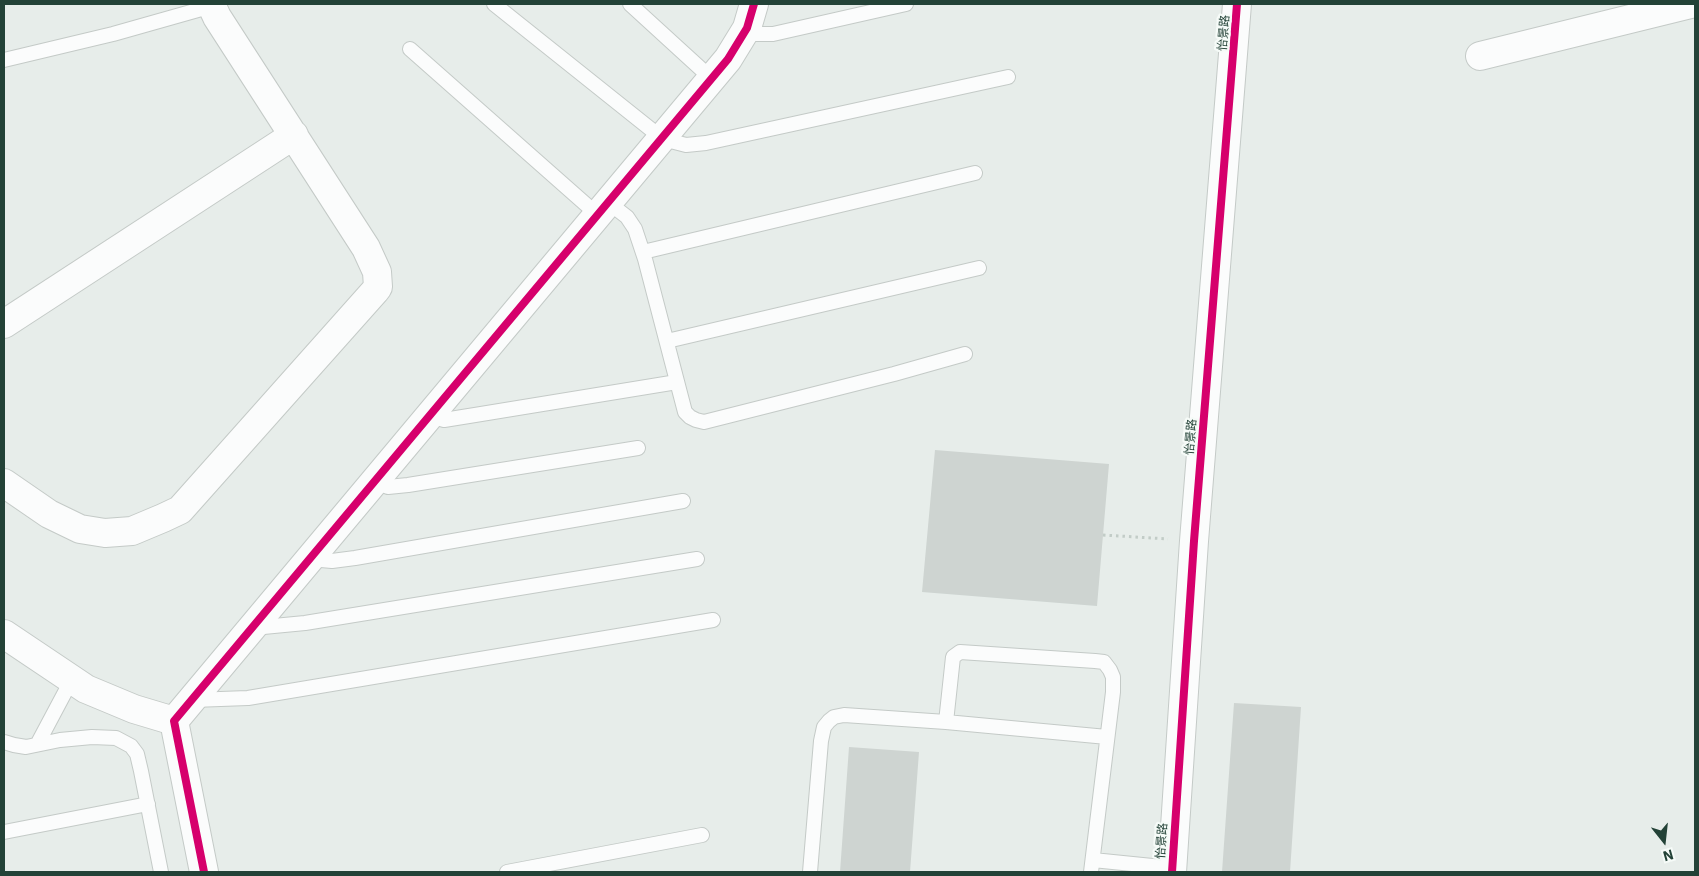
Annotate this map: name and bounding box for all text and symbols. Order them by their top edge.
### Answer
street label: 怡景路 [1215,14,1233,52]
street label: 怡景路 [1182,418,1200,456]
north arrow [1639,816,1689,866]
street label: 怡景路 [1154,823,1170,859]
text: N [1661,845,1675,865]

